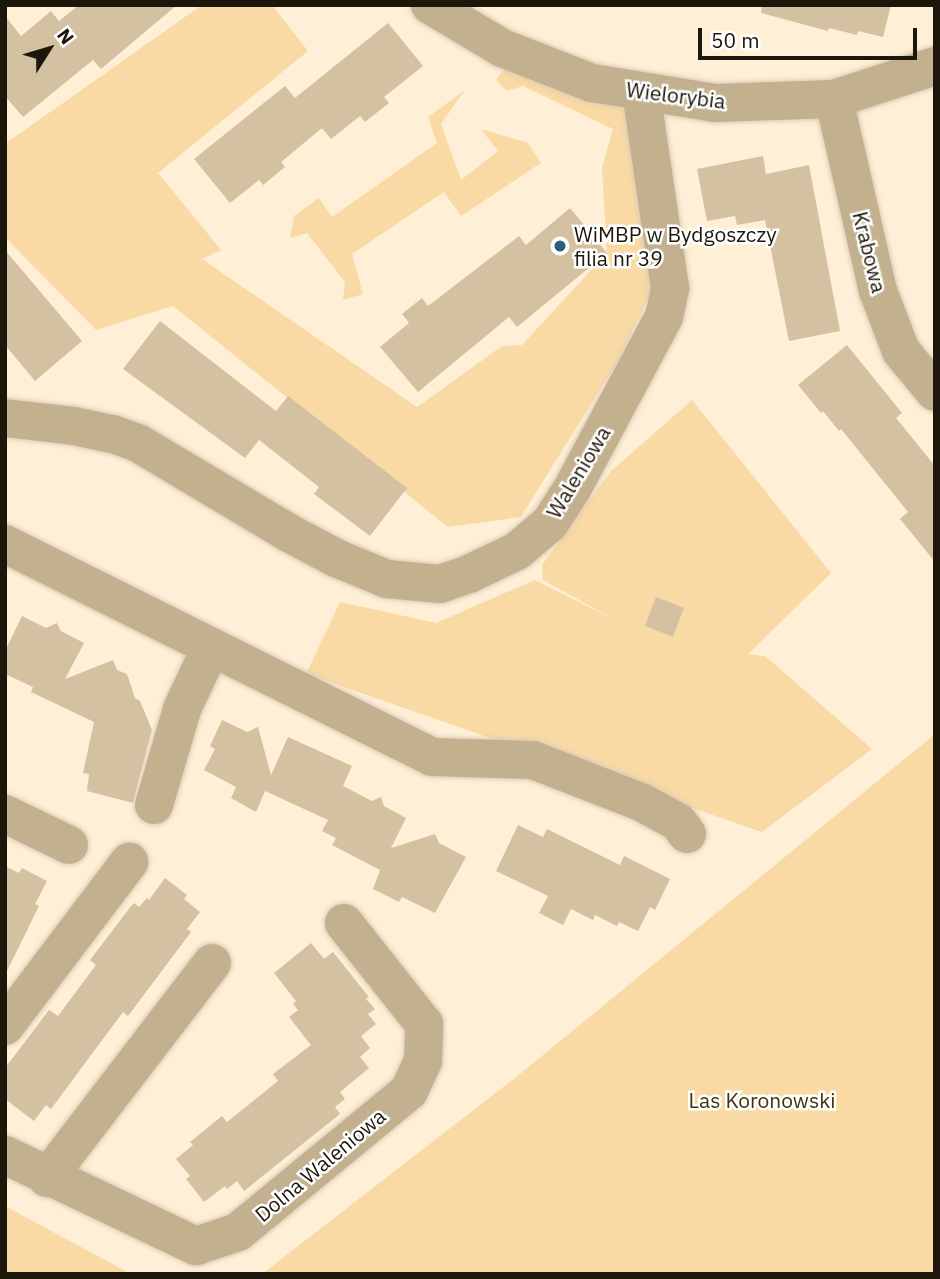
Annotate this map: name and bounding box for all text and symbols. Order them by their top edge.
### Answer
north arrow [14,14,84,84]
scale bar [702,14,921,58]
text: N [52,24,79,49]
text: 50 m [711,26,760,54]
street label: Wielorybia [625,76,727,114]
street label: Krabowa [848,209,892,295]
place label: WiMBP w Bydgoszczy filia nr 39 [574,221,777,271]
marker: WiMBP w Bydgoszczy filia nr 39 [552,238,568,254]
street label: Waleniowa [541,421,615,523]
park label: Las Koronowski [688,1087,836,1113]
street label: Dolna Waleniowa [250,1103,390,1227]

